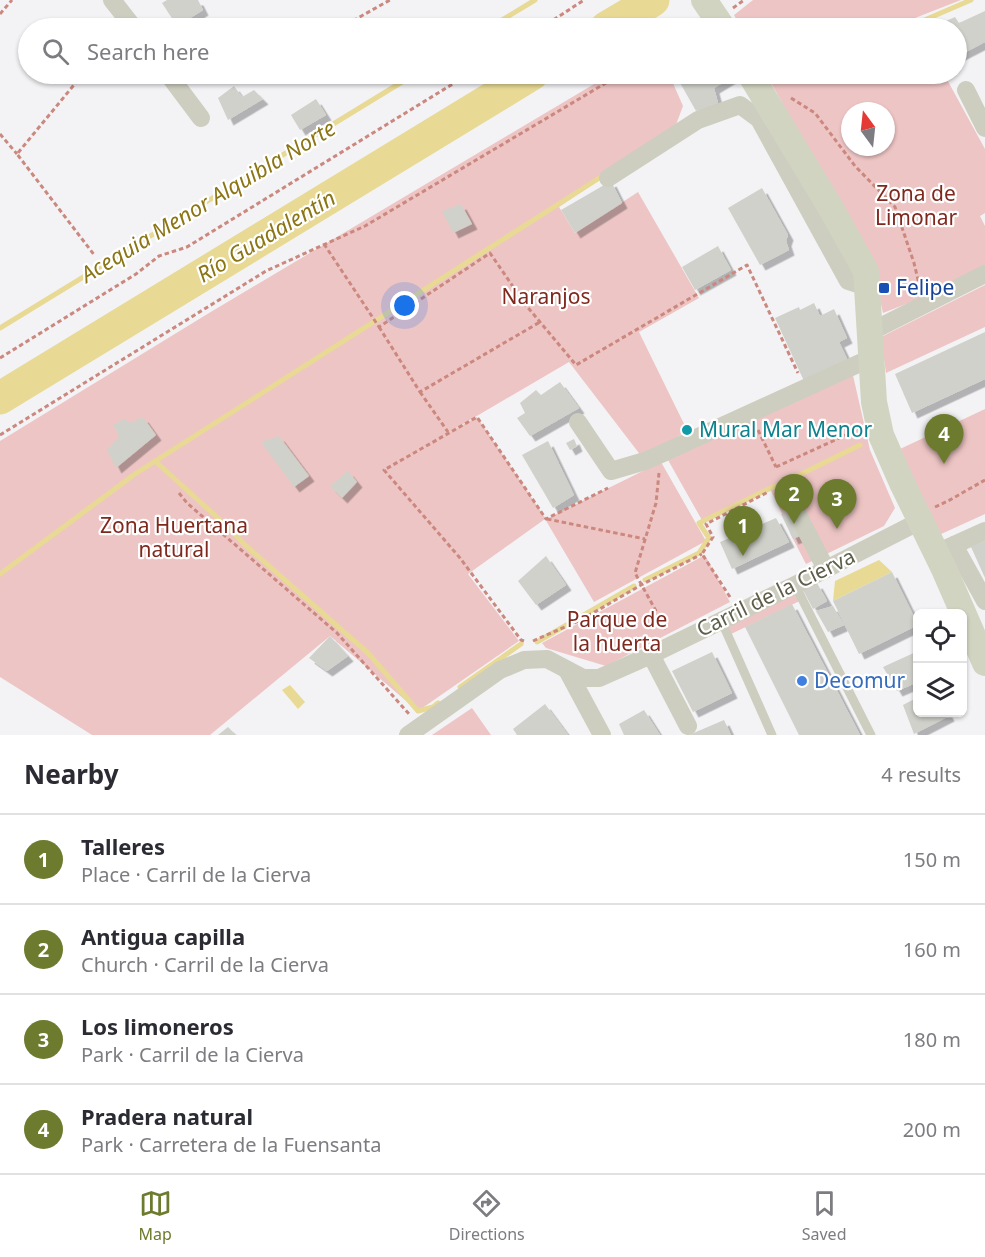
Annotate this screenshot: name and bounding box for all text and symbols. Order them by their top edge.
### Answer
search box [18,18,967,84]
icon: search [39,35,72,68]
text: Search here [87,36,209,66]
north arrow [841,102,895,156]
water label: Acequia Menor Alquibla Norte [73,112,341,289]
park label: Zona de Limonar [875,179,957,231]
water label: Río Guadalentín [191,182,340,288]
place label: Felipe [896,273,954,301]
marker: Felipe [877,281,891,295]
park label: Naranjos [502,282,590,310]
your location [390,291,419,320]
pin: 4 [924,414,964,464]
place label: Mural Mar Menor [699,415,872,443]
marker: Mural Mar Menor [680,423,694,437]
pin: 2 [774,474,814,524]
pin: 3 [818,480,856,529]
pin: 1 [724,506,762,556]
park label: Zona Huertana natural [100,511,248,563]
street label: Carril de la Cierva [692,542,860,643]
park label: Parque de la huerta [567,605,667,657]
map controls [913,609,967,717]
button: locate [913,609,967,663]
button: layers [913,663,967,717]
place label: Decomur [814,666,906,694]
marker: Decomur [795,674,809,688]
text: Nearby [24,756,119,792]
text: 4 results [881,761,961,788]
text: Talleres [81,831,165,861]
text: 1 [38,846,49,873]
text: 150 m [903,846,961,873]
text: Place · Carril de la Cierva [81,861,311,888]
text: Antigua capilla [81,921,245,951]
text: 2 [38,936,49,963]
text: 160 m [903,936,961,963]
text: Church · Carril de la Cierva [81,951,329,978]
text: Los limoneros [81,1011,234,1041]
text: 3 [38,1026,49,1053]
text: 180 m [903,1026,961,1053]
text: Park · Carril de la Cierva [81,1041,304,1068]
text: Pradera natural [81,1101,253,1131]
text: 4 [38,1116,49,1143]
text: 200 m [903,1116,961,1143]
text: Park · Carretera de la Fuensanta [81,1131,381,1158]
tab: Map [138,1187,172,1245]
tab: Directions [449,1187,525,1245]
tab: Saved [802,1187,846,1245]

